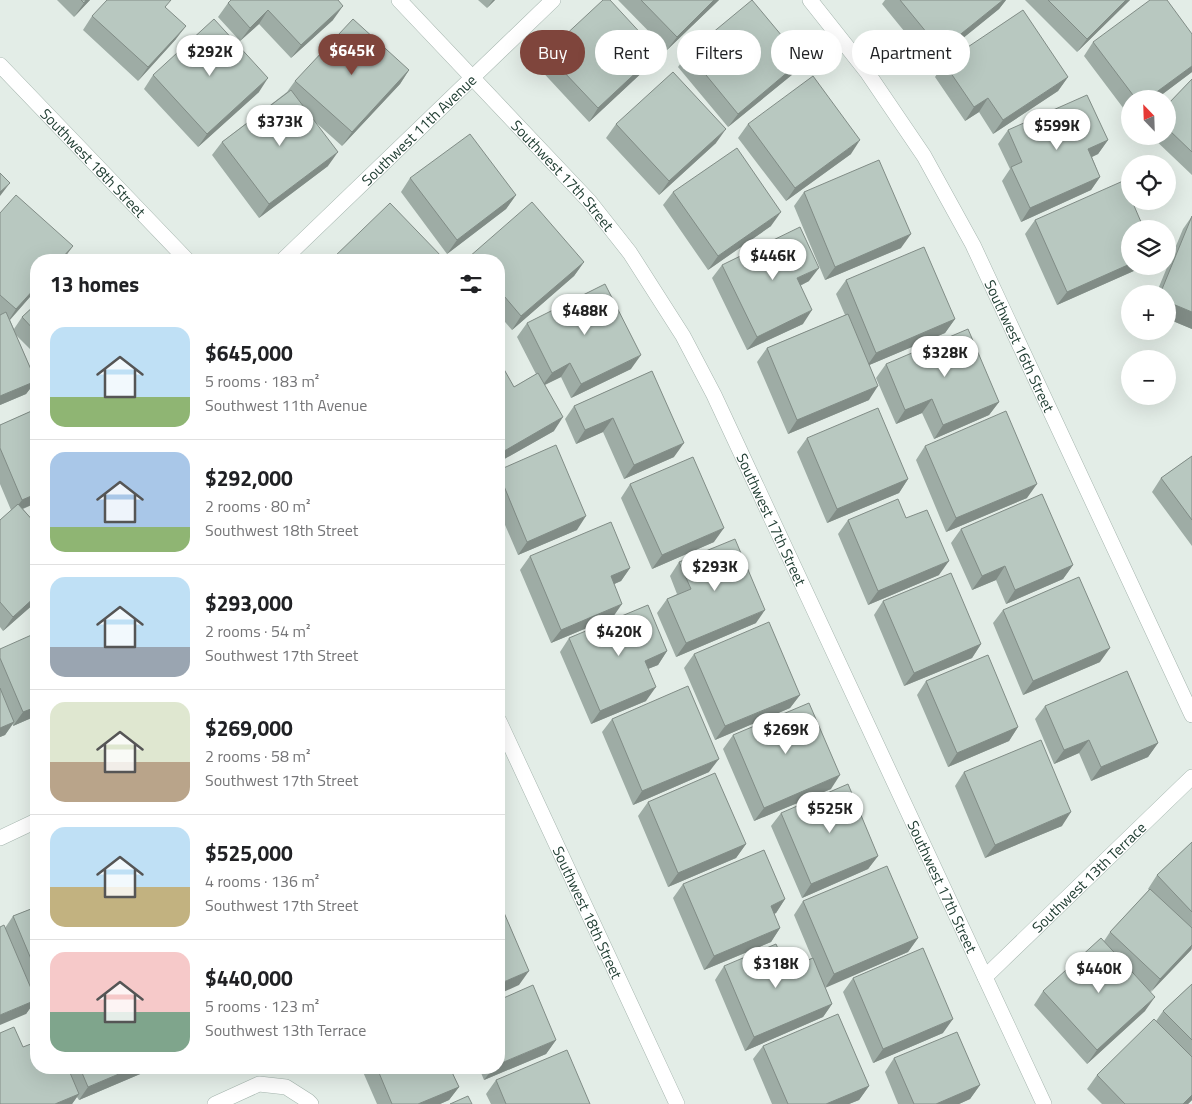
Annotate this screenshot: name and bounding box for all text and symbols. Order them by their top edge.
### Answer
chip: Buy [520,30,585,75]
chip: Rent [595,30,667,75]
chip: Filters [677,30,761,75]
chip: New [771,30,842,75]
chip: Apartment [852,30,970,75]
pin: $292K [175,34,245,77]
pin: $645K [317,34,387,76]
text: $645K [329,38,375,62]
text: $292K [187,39,233,63]
street label: Southwest 11th Avenue [356,69,481,191]
north arrow [1121,90,1176,145]
map controls [1121,90,1176,405]
street label: Southwest 18th Street [35,103,152,223]
pin: $373K [245,104,315,147]
pin: $599K [1022,108,1092,151]
text: $373K [257,109,303,133]
text: $599K [1034,113,1080,137]
street label: Southwest 17th Street [506,114,620,236]
button: locate [1121,155,1176,210]
button: layers [1121,220,1176,275]
pin: $446K [738,238,808,281]
text: $446K [750,243,796,267]
text: 13 homes [50,268,139,300]
icon: filters [457,270,485,298]
street label: Southwest 16th Street [979,276,1061,416]
button: + [1121,285,1176,340]
pin: $488K [550,294,620,336]
text: $488K [562,298,608,322]
pin: $328K [910,336,980,378]
text: $645,000 [205,337,293,369]
text: $328K [922,340,968,364]
icon: home [90,347,150,407]
button: − [1121,350,1176,405]
text: 5 rooms · 183 m² [205,369,319,393]
text: Southwest 11th Avenue [205,393,367,417]
street label: Southwest 17th Street [731,449,813,590]
text: $292,000 [205,462,293,494]
icon: home [90,472,150,532]
text: 2 rooms · 80 m² [205,494,310,518]
text: Southwest 18th Street [205,518,358,542]
pin: $293K [680,550,750,592]
text: $293K [692,554,738,578]
text: $293,000 [205,587,293,619]
icon: home [90,597,150,657]
pin: $420K [584,614,654,657]
text: 2 rooms · 54 m² [205,619,310,643]
text: $420K [596,619,642,643]
text: Southwest 17th Street [205,643,358,667]
text: $269,000 [205,712,293,744]
pin: $269K [751,712,821,755]
text: $269K [763,717,809,741]
icon: home [90,722,150,782]
text: 2 rooms · 58 m² [205,744,310,768]
text: Southwest 17th Street [205,768,358,792]
pin: $525K [795,792,865,834]
text: $525K [807,796,853,820]
street label: Southwest 17th Street [902,816,984,957]
street label: Southwest 13th Terrace [1026,816,1151,938]
text: $525,000 [205,837,293,869]
street label: Southwest 18th Street [547,842,629,983]
icon: home [90,847,150,907]
text: 4 rooms · 136 m² [205,869,319,893]
text: Southwest 17th Street [205,893,358,917]
pin: $318K [741,946,811,989]
text: $318K [753,951,799,975]
pin: $440K [1064,952,1134,994]
text: $440K [1076,956,1122,980]
text: $440,000 [205,962,293,994]
icon: home [90,972,150,1032]
text: 5 rooms · 123 m² [205,994,319,1018]
text: Southwest 13th Terrace [205,1018,366,1042]

